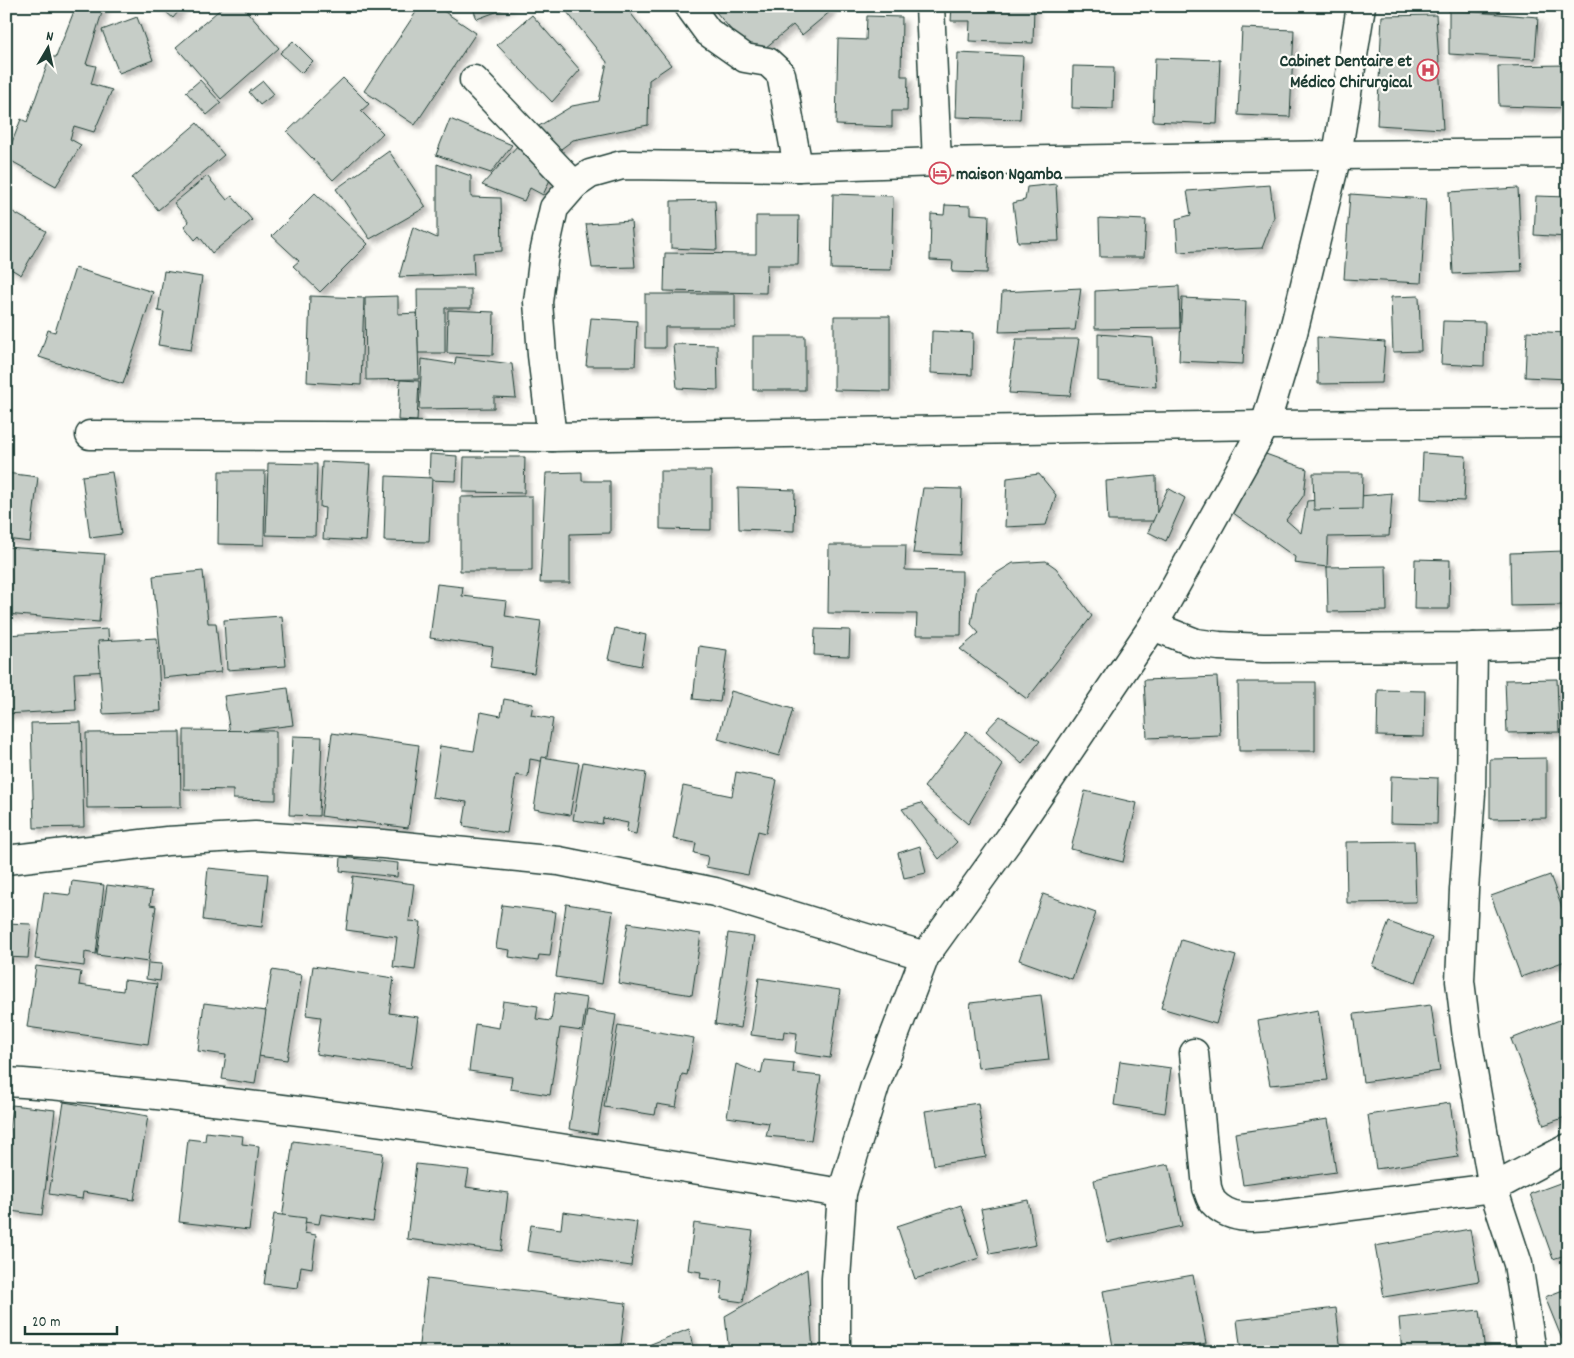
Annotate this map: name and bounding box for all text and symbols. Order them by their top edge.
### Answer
north arrow [22,22,72,72]
text: N [45,27,55,48]
place label: Cabinet Dentaire et Médico Chirurgical [1279,50,1413,96]
hospital icon: Cabinet Dentaire et Médico Chirurgical [1416,58,1440,82]
hotel icon: maison Ngamba [928,161,952,185]
place label: maison Ngamba [956,163,1063,188]
scale bar [25,1303,118,1335]
text: 20 m [32,1312,60,1334]

